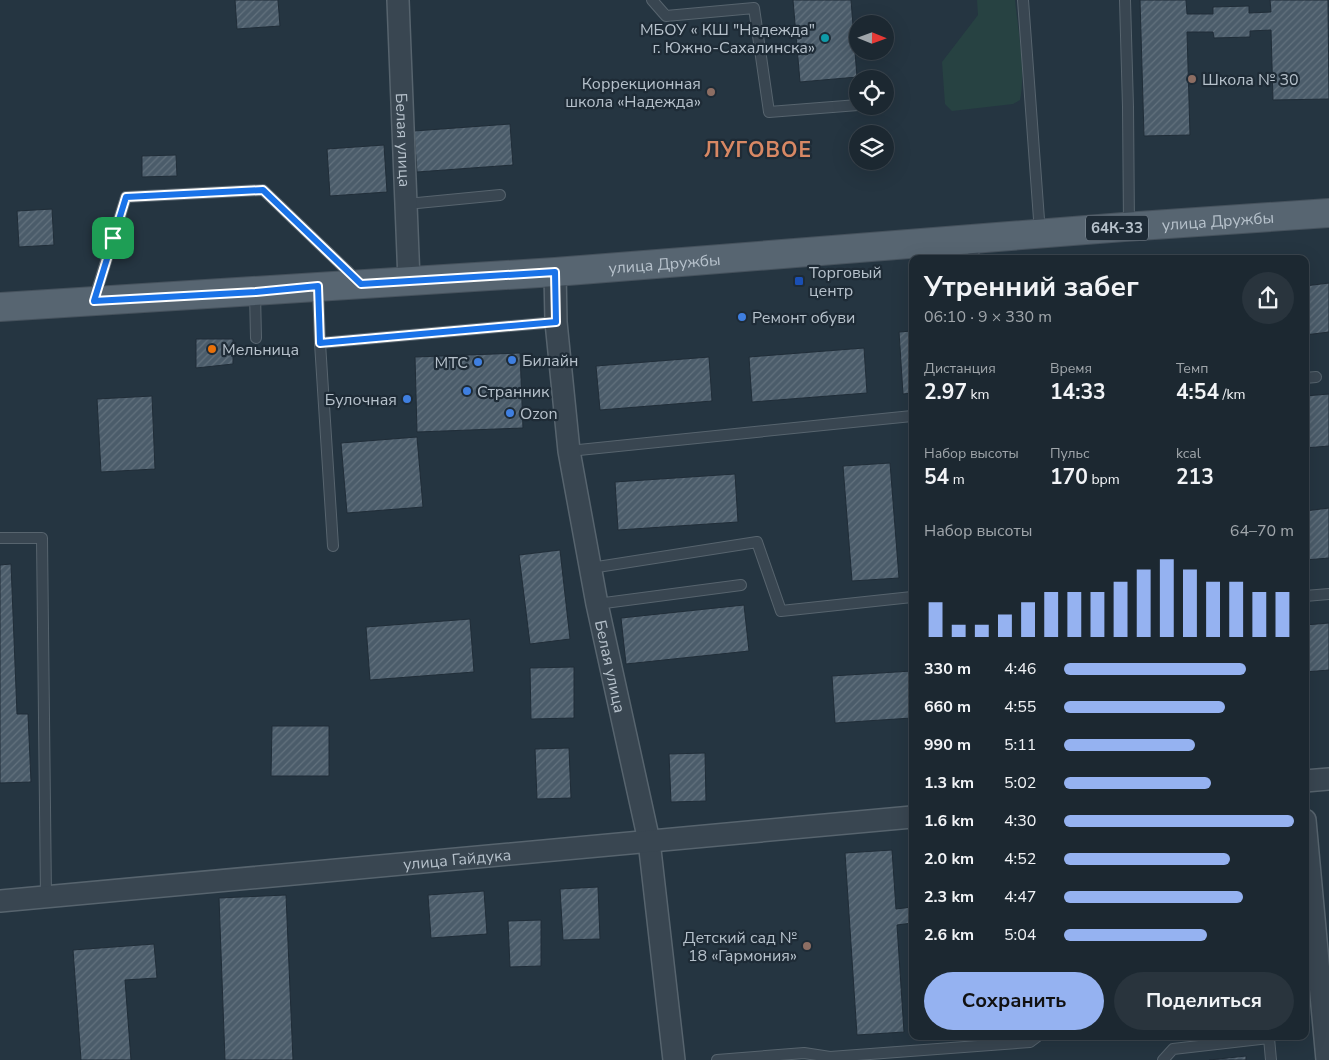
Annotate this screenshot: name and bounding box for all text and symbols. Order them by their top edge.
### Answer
north arrow [849,15,894,60]
map controls [849,15,894,170]
place label: МБОУ « КШ "Надежда" г. Южно-Сахалинска» [640,19,815,59]
marker: МБОУ « КШ "Надежда" г. Южно-Сахалинска» [819,32,831,44]
place label: Школа № 30 [1202,69,1299,91]
button: locate [849,70,894,115]
place label: Коррекционная школа «Надежда» [565,73,701,113]
marker: Школа № 30 [1186,73,1198,85]
marker: Коррекционная школа «Надежда» [705,86,717,98]
street label: Белая улица [390,92,415,188]
button: layers [849,125,894,170]
district label: ЛУГОВОЕ [704,136,812,164]
street label: улица Дружбы [1161,207,1275,236]
road number: 64К-33 [1086,216,1148,240]
pin [92,217,134,259]
icon: arrive [99,224,127,252]
street label: улица Дружбы [608,249,721,280]
place label: Торговый центр [809,262,882,302]
text: Утренний забег [924,268,1139,306]
button: share [1242,272,1294,324]
marker: Торговый центр [793,275,805,287]
text: 06:10 · 9 × 330 m [924,306,1052,328]
place label: Ремонт обуви [752,307,855,329]
marker: Ремонт обуви [736,311,748,323]
place label: Мельница [222,339,299,361]
marker: Мельница [206,343,218,355]
place label: Билайн [522,350,578,372]
place label: МТС [435,352,468,374]
marker: Билайн [506,354,518,366]
marker: МТС [472,356,484,368]
text: Дистанция [924,359,996,378]
text: Время [1050,359,1092,378]
text: Темп [1176,359,1208,378]
text: 2.97 [924,378,967,406]
text: 14:33 [1050,378,1106,406]
text: 4:54 [1176,378,1219,406]
place label: Странник [477,381,550,403]
marker: Странник [461,385,473,397]
text: km [967,385,990,404]
text: /km [1219,385,1246,404]
place label: Булочная [325,389,397,411]
marker: Булочная [401,393,413,405]
place label: Ozon [520,403,558,425]
marker: Ozon [504,407,516,419]
text: Набор высоты [924,444,1019,463]
text: Пульс [1050,444,1090,463]
text: kcal [1176,444,1201,463]
text: 54 [924,463,949,491]
text: 170 [1050,463,1088,491]
text: 213 [1176,463,1214,491]
text: m [949,470,965,489]
text: bpm [1088,470,1120,489]
text: Набор высоты [924,520,1032,542]
text: 64–70 m [1230,520,1294,542]
street label: Белая улица [589,618,631,715]
text: 330 m [924,658,971,680]
text: 4:46 [1004,658,1036,680]
text: 660 m [924,696,971,718]
text: 4:55 [1004,696,1036,718]
text: 990 m [924,734,971,756]
text: 5:11 [1004,734,1036,756]
text: 1.3 km [924,772,974,794]
text: 5:02 [1004,772,1036,794]
text: 1.6 km [924,810,974,832]
text: 4:30 [1004,810,1036,832]
street label: улица Гайдука [402,844,512,876]
text: 2.0 km [924,848,974,870]
text: 4:52 [1004,848,1036,870]
text: 2.3 km [924,886,974,908]
text: 4:47 [1004,886,1036,908]
text: 2.6 km [924,924,974,946]
text: 5:04 [1004,924,1036,946]
place label: Детский сад № 18 «Гармония» [683,927,797,967]
marker: Детский сад № 18 «Гармония» [801,940,813,952]
button: Сохранить [924,972,1104,1030]
button: Поделиться [1114,972,1294,1030]

